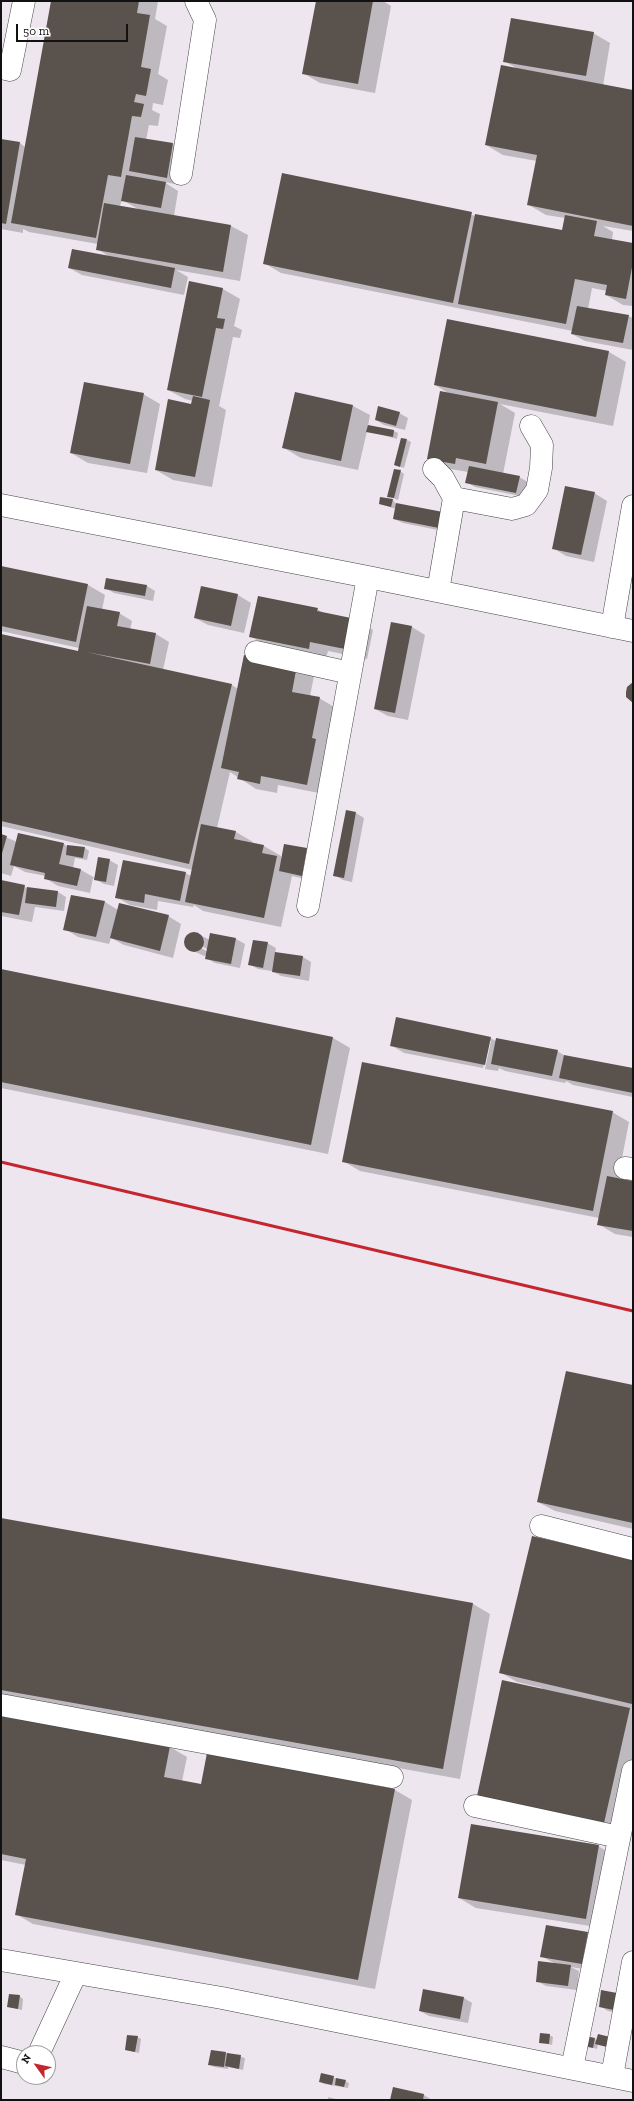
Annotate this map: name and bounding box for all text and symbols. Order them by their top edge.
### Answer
scale bar [18,16,130,42]
text: 50 m [23,24,49,38]
north arrow [16,2045,56,2085]
text: N [19,2052,34,2066]

